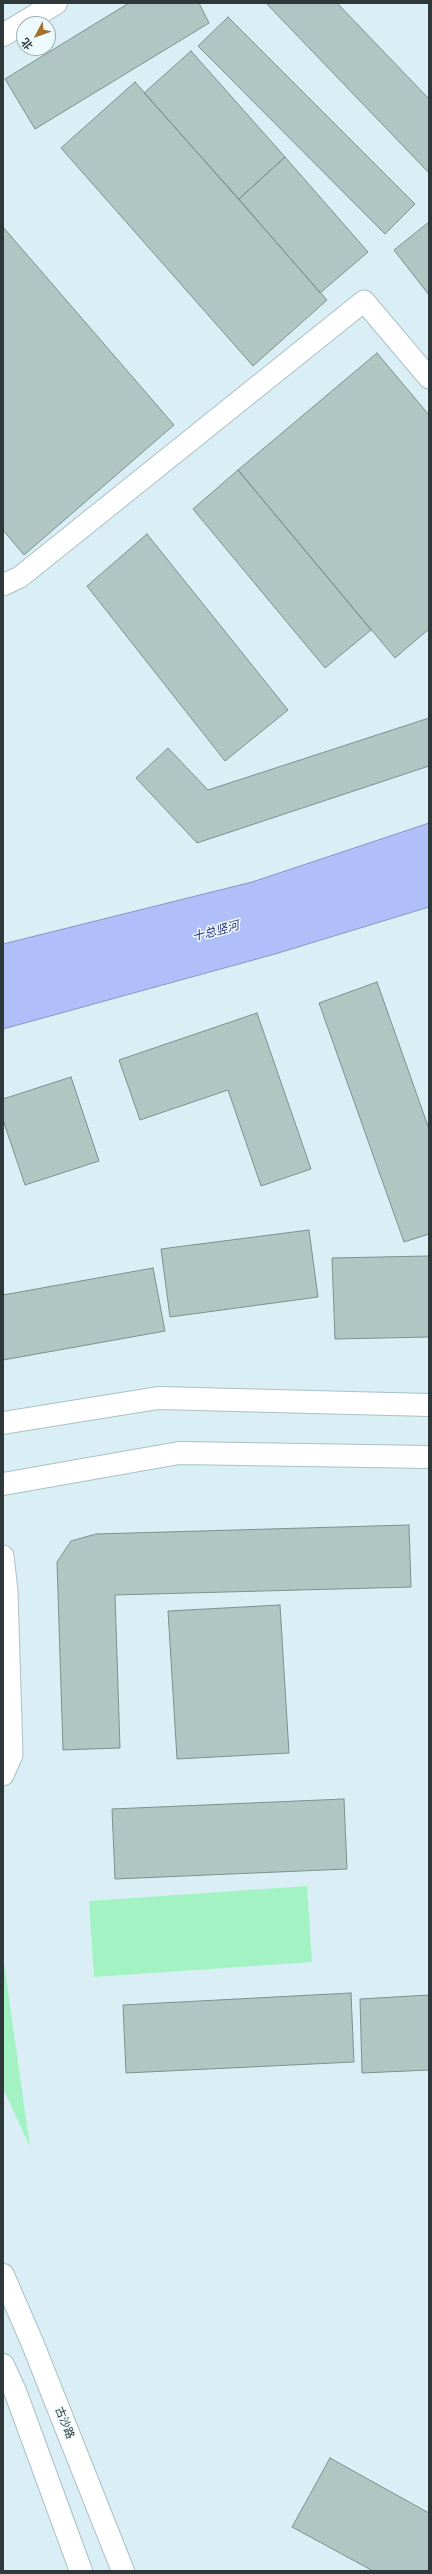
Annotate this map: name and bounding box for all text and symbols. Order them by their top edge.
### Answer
north arrow [16,16,56,56]
text: 北 [19,35,36,52]
water label: 十总竖河 [191,919,241,945]
street label: 古沙路 [52,2405,76,2441]

